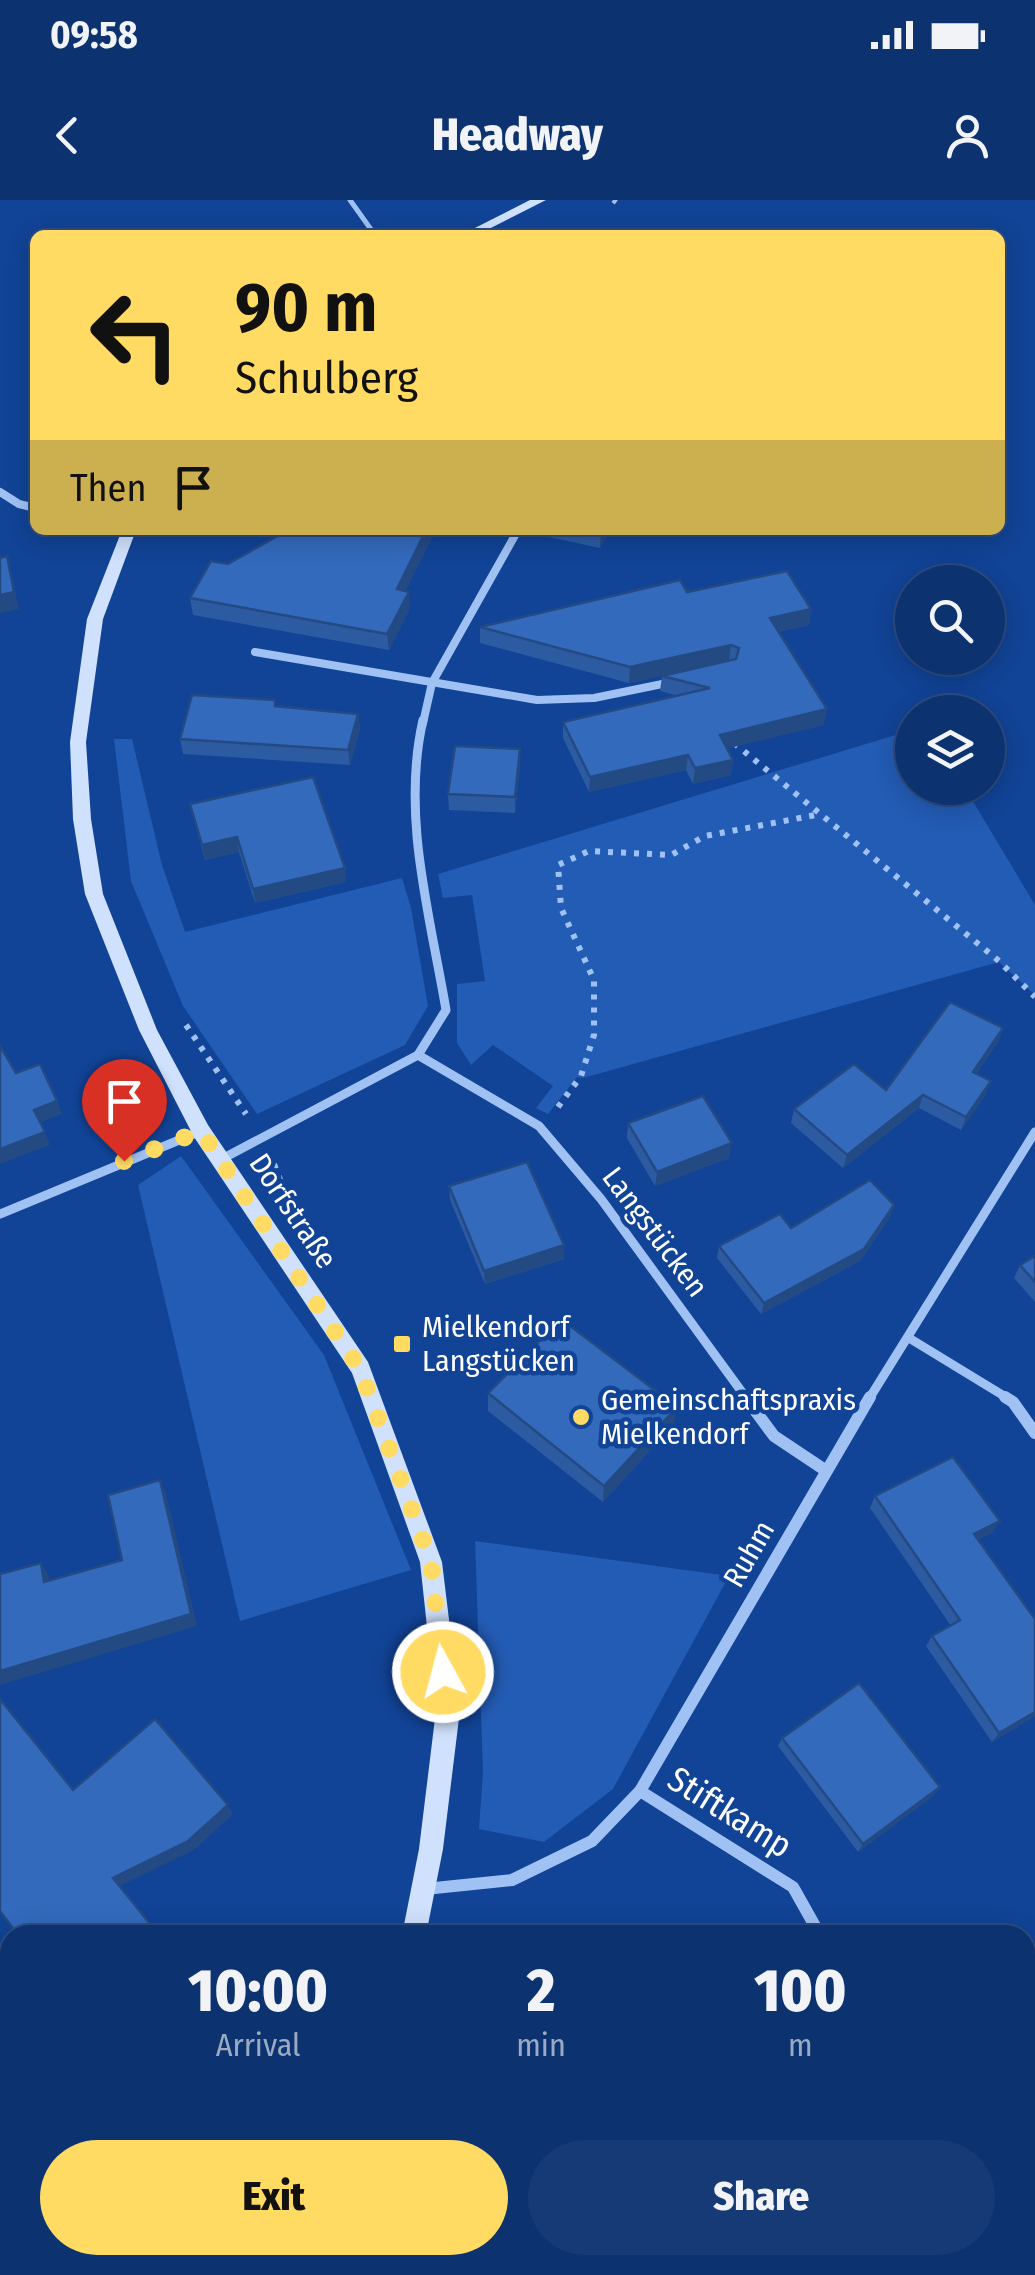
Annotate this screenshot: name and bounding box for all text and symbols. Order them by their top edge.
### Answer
text: 09:58 [50,12,138,58]
icon: back [40,108,95,163]
text: Headway [432,108,603,162]
icon: person [940,108,995,163]
text: 90 m [235,266,377,350]
icon: left [70,270,200,400]
text: Schulberg [235,351,418,405]
icon: arrive [166,460,221,515]
text: Then [70,465,146,511]
map controls [895,565,1005,805]
button: search [895,565,1005,675]
button: layers [895,695,1005,805]
pin [82,1059,167,1162]
icon: arrive [97,1074,152,1129]
street label: Dorfstraße [242,1147,344,1275]
street label: Langstücken [595,1160,715,1304]
place label: Mielkendorf Langstücken [422,1309,575,1379]
marker: Mielkendorf Langstücken [391,1333,413,1355]
place label: Gemeinschaftspraxis Mielkendorf [601,1382,856,1452]
marker: Gemeinschaftspraxis Mielkendorf [570,1406,592,1428]
street label: Ruhm [716,1514,782,1594]
position arrow [391,1620,495,1724]
street label: Stiftkamp [660,1758,800,1866]
text: 10:00 [188,1955,328,2027]
text: 2 [527,1955,555,2027]
text: 100 [754,1955,847,2027]
text: Arrival [216,2026,301,2064]
text: min [516,2026,566,2064]
text: m [788,2026,813,2064]
button: Exit [40,2140,508,2255]
button: Share [528,2140,995,2255]

